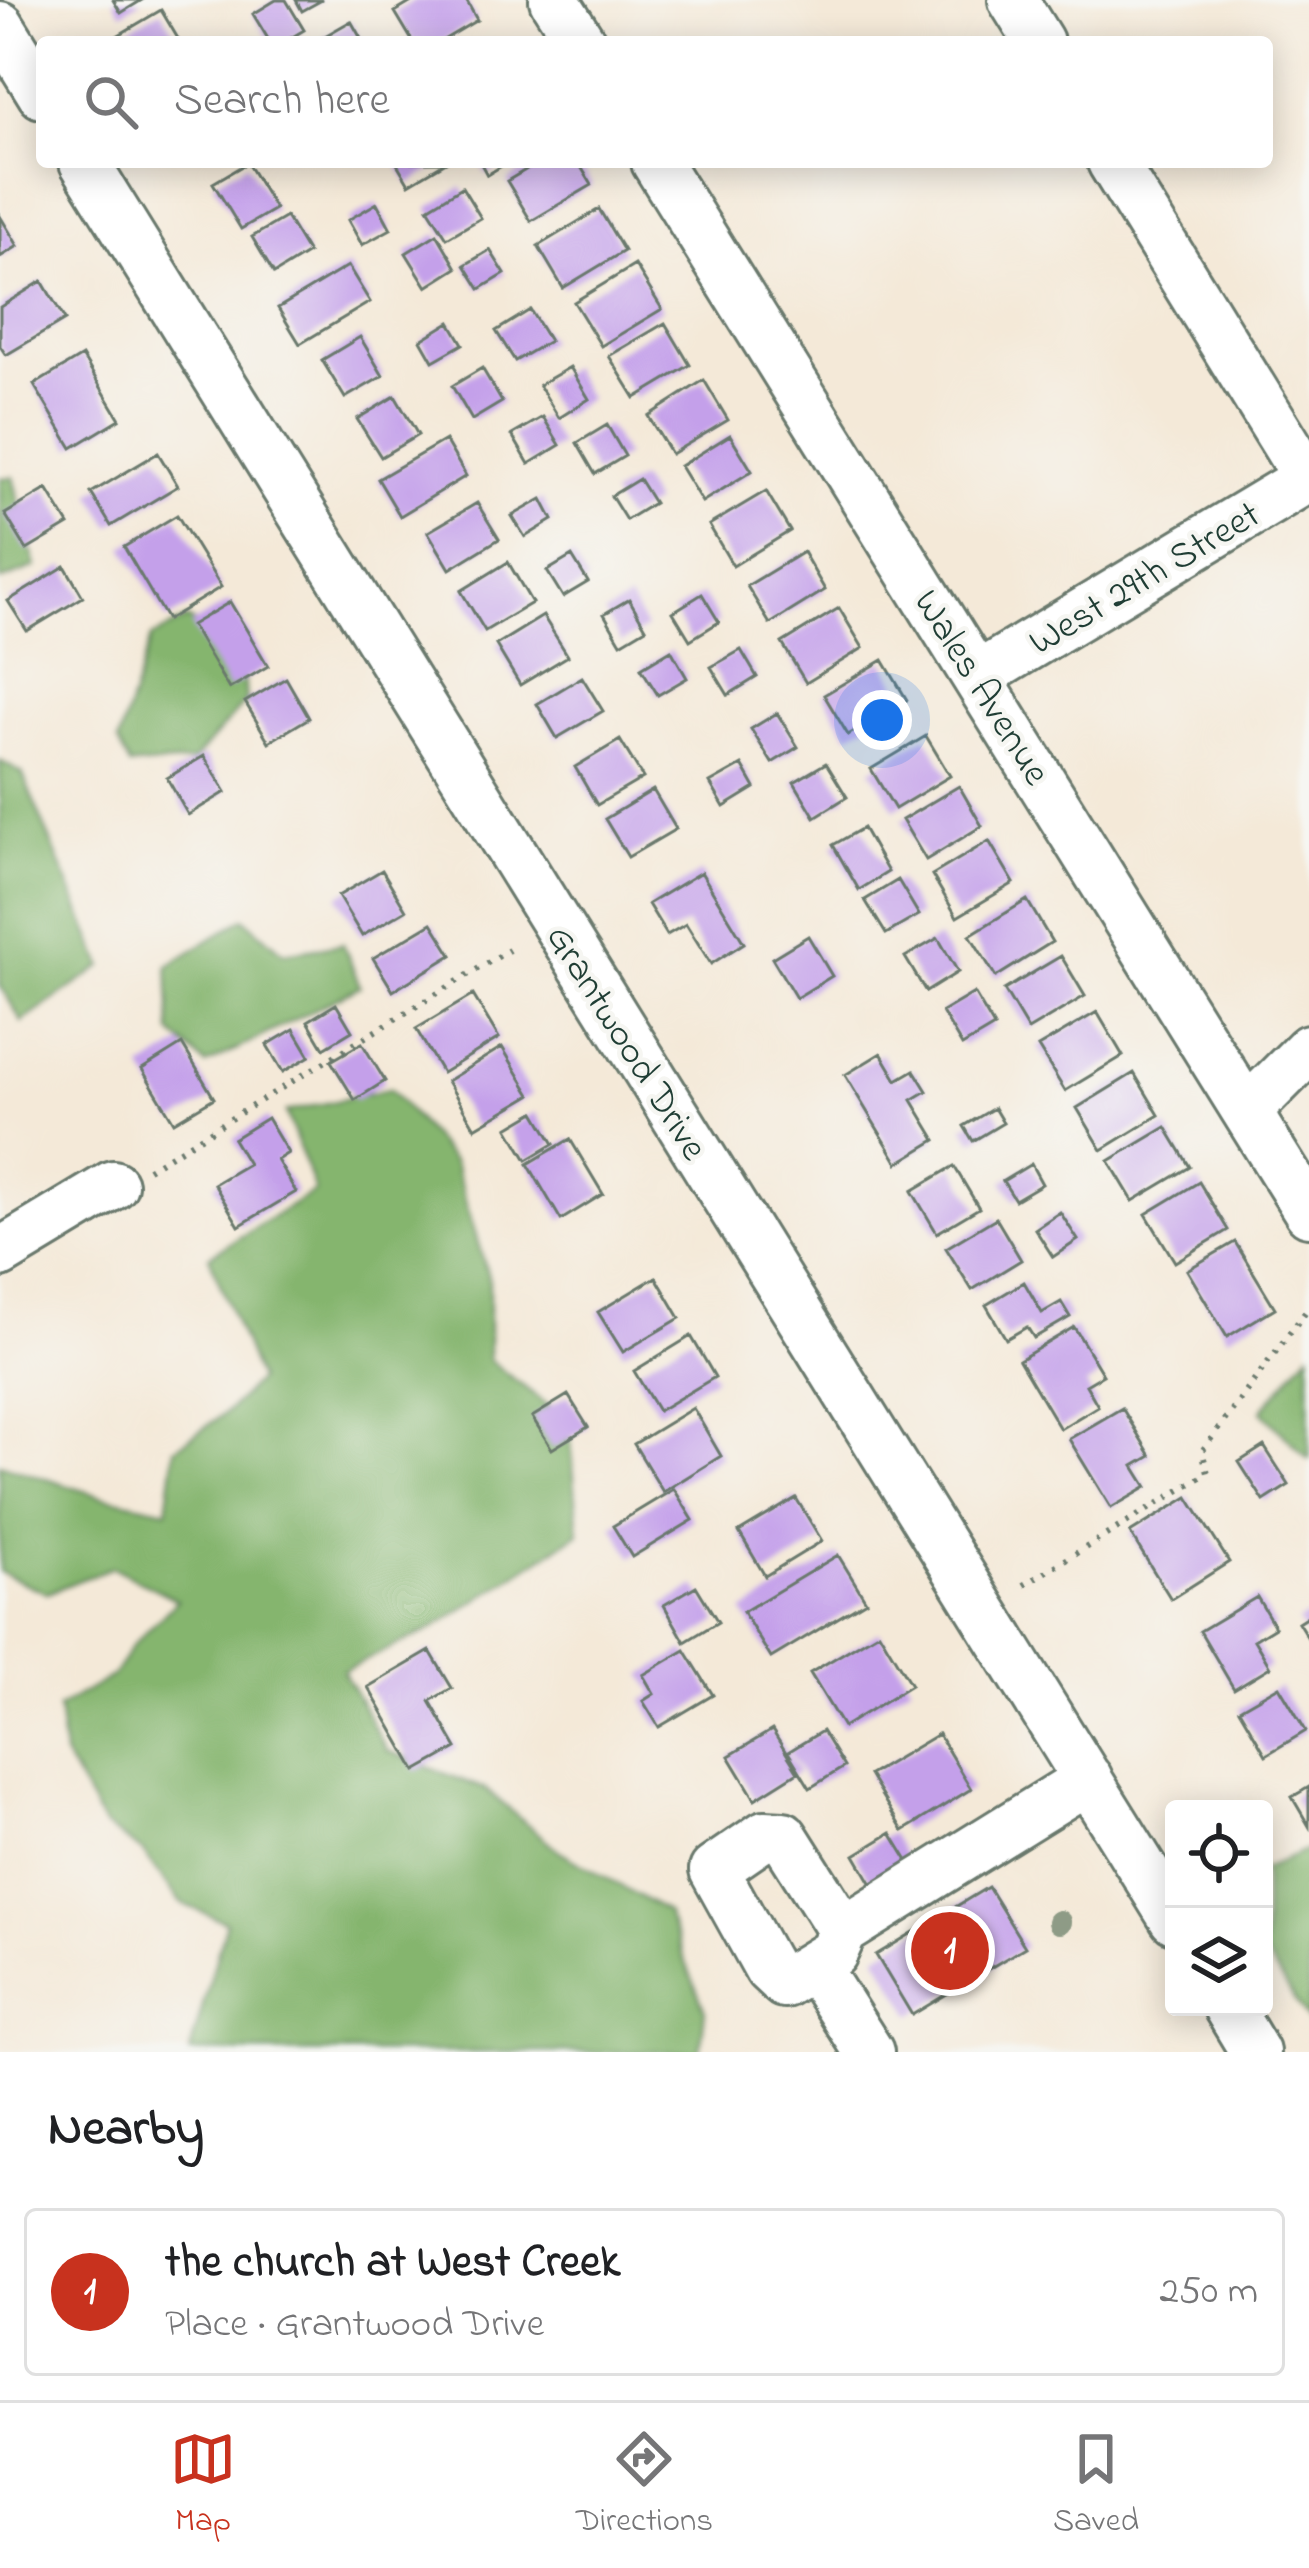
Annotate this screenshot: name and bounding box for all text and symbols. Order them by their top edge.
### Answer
search box [36,36,1273,168]
icon: search [78,69,144,135]
text: Search here [174,69,390,135]
street label: West 29th Street [1019,488,1272,672]
street label: Wales Avenue [897,579,1063,798]
your location [852,690,912,750]
street label: Grantwood Drive [530,914,721,1173]
map controls [1165,1800,1273,2016]
button: locate [1165,1800,1273,1908]
pin: 1 [911,1906,989,1996]
button: layers [1165,1908,1273,2016]
text: Nearby [48,2093,204,2168]
text: the church at West Creek [165,2231,620,2297]
text: 1 [84,2264,96,2321]
text: 250 m [1159,2264,1258,2321]
text: Place · Grantwood Drive [165,2297,544,2354]
tab: Map [170,2426,236,2546]
tab: Directions [576,2426,713,2546]
tab: Saved [1053,2426,1139,2546]

